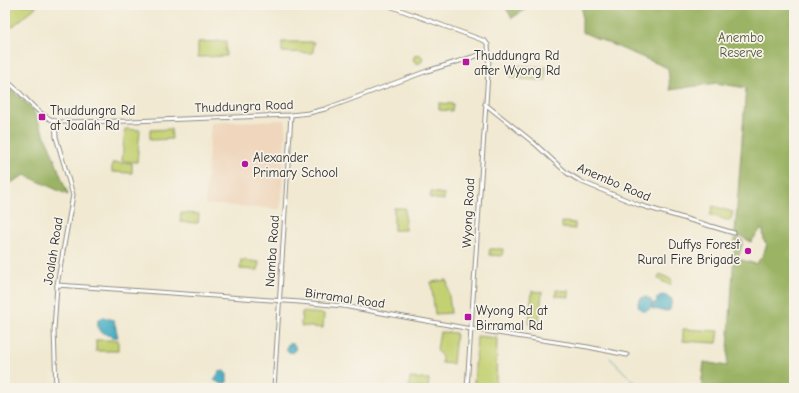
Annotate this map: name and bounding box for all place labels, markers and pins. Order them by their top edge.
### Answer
place label: Thuddungra Rd after Wyong Rd [474,48,560,78]
marker: Thuddungra Rd after Wyong Rd [461,57,471,67]
place label: Thuddungra Rd at Joalah Rd [50,103,135,133]
marker: Thuddungra Rd at Joalah Rd [37,112,47,122]
place label: Alexander Primary School [253,150,338,180]
marker: Alexander Primary School [240,159,250,169]
place label: Duffys Forest Rural Fire Brigade [637,237,741,267]
marker: Duffys Forest Rural Fire Brigade [743,246,753,256]
place label: Wyong Rd at Birramal Rd [476,303,549,333]
marker: Wyong Rd at Birramal Rd [463,312,473,322]

